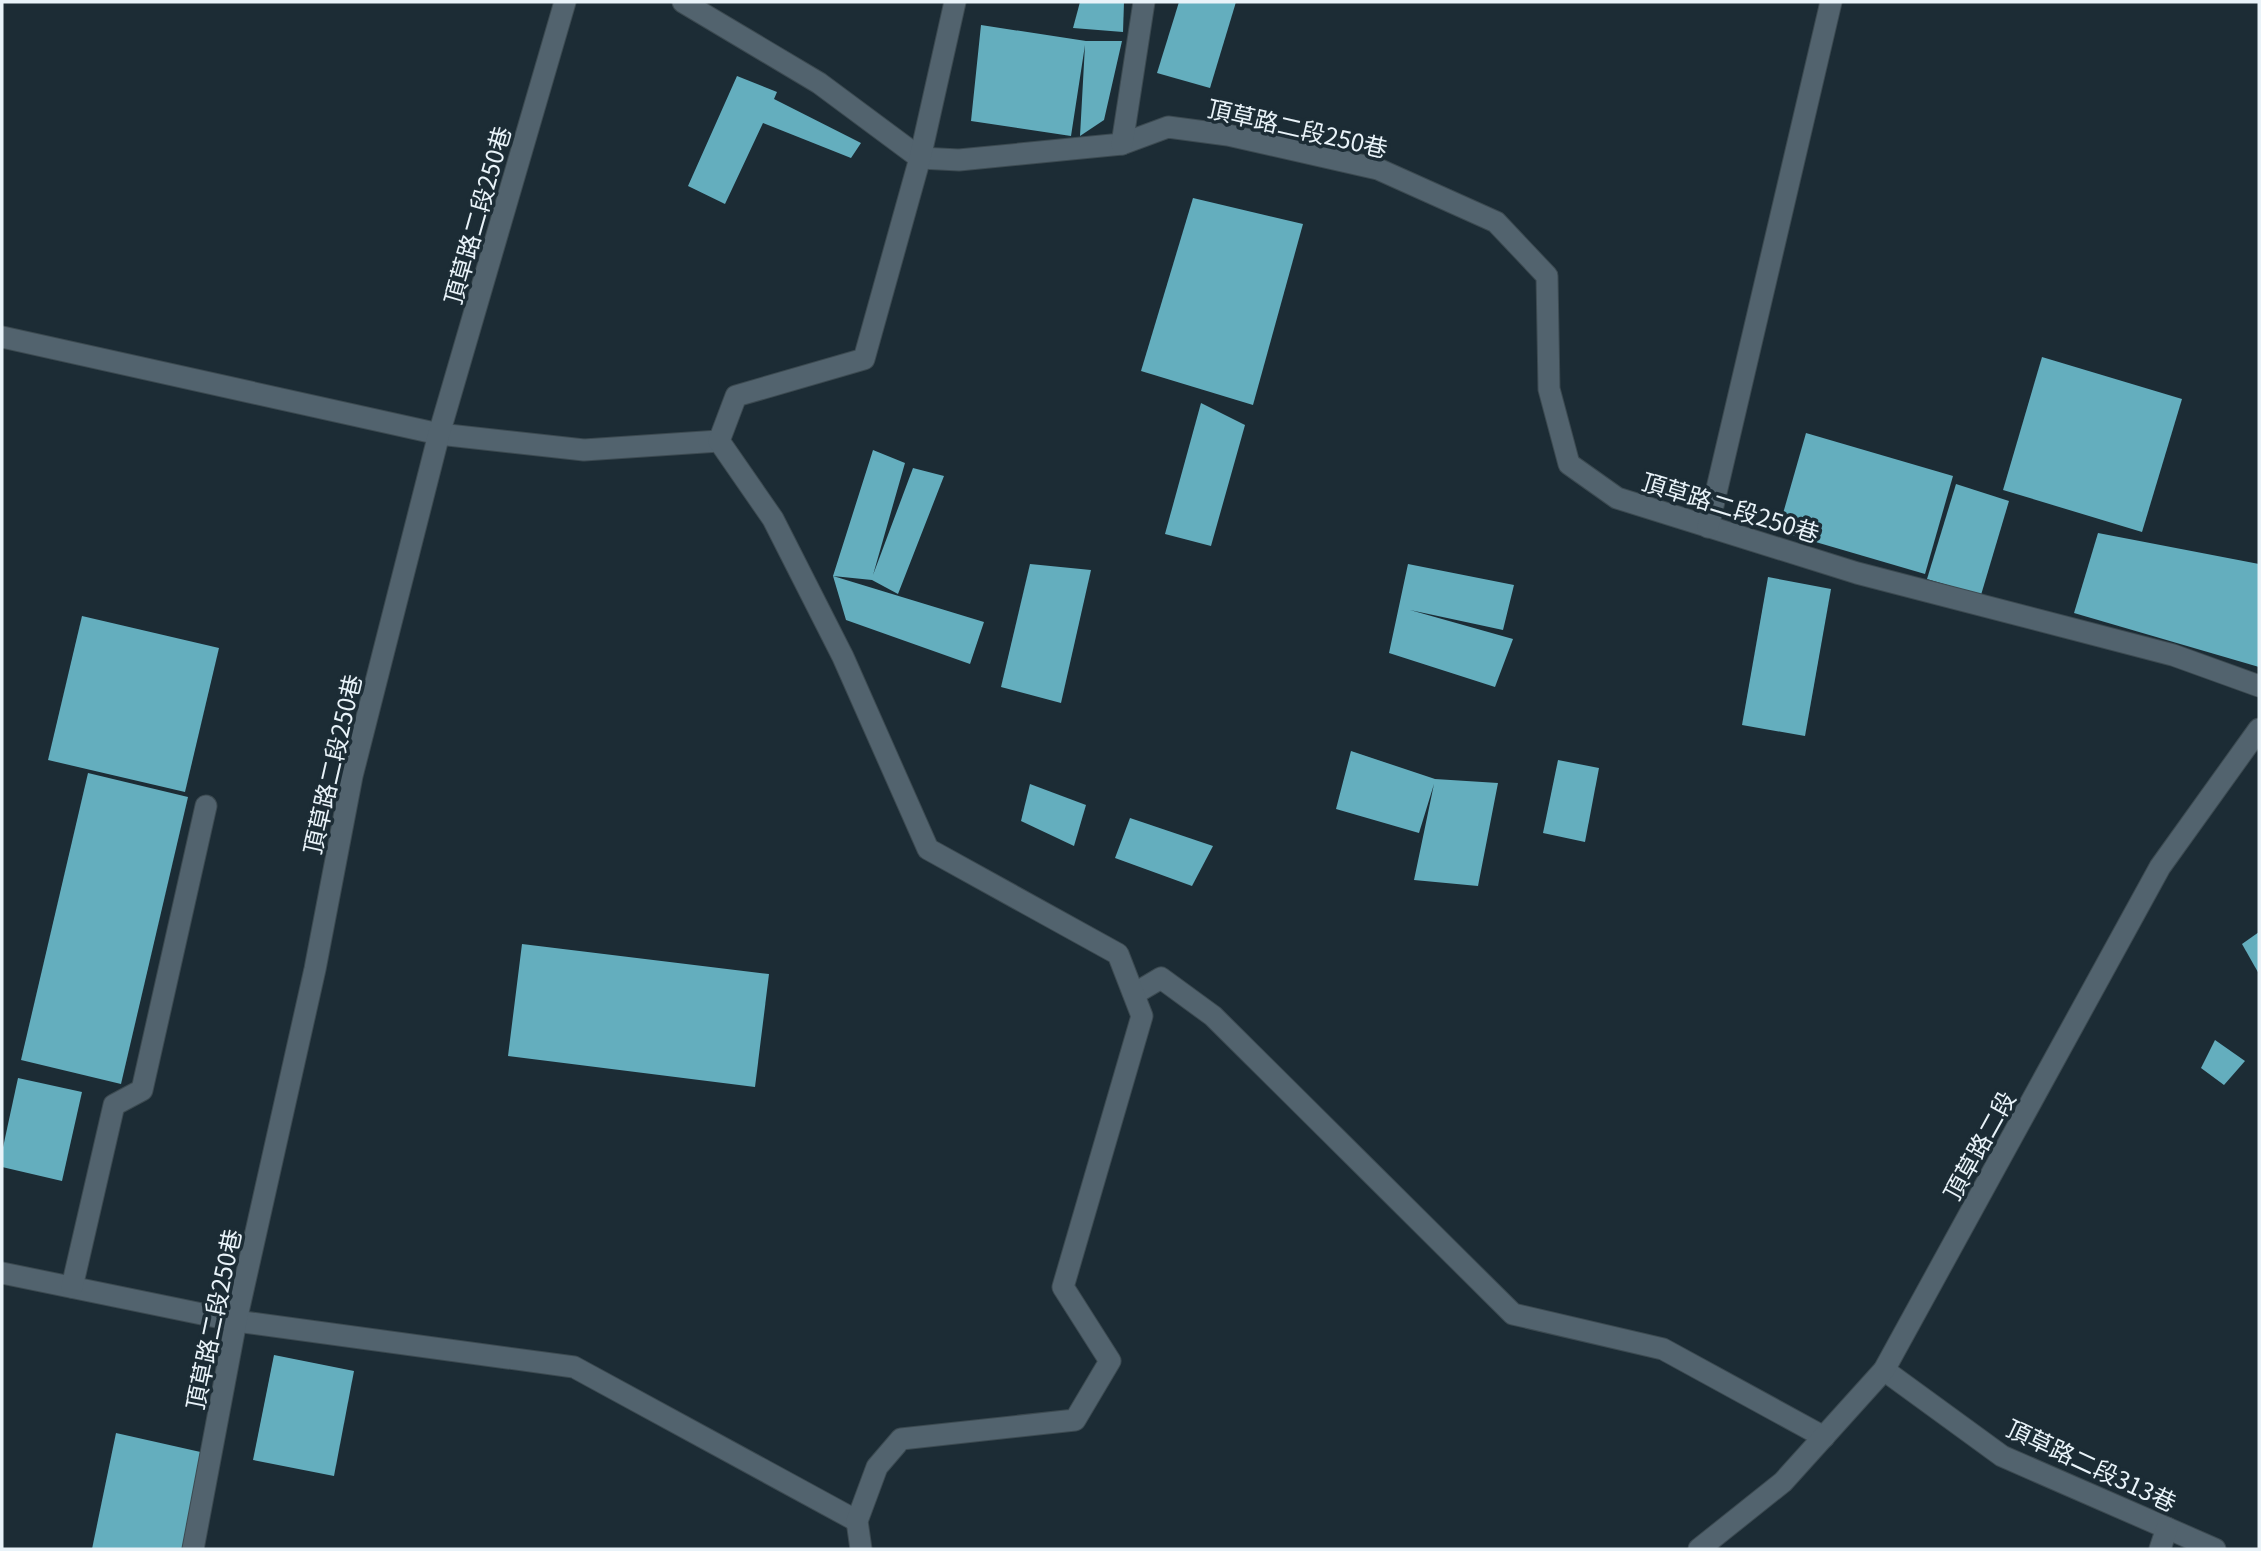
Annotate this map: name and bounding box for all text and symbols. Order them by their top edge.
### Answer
street label: 頂草路二段250巷 [1204,89,1392,165]
street label: 頂草路二段250巷 [434,122,518,308]
street label: 頂草路二段250巷 [1638,462,1824,550]
street label: 頂草路二段250巷 [293,670,369,858]
street label: 頂草路二段 [1934,1084,2022,1206]
street label: 頂草路二段250巷 [176,1225,248,1413]
street label: 頂草路二段313巷 [2001,1409,2183,1519]

